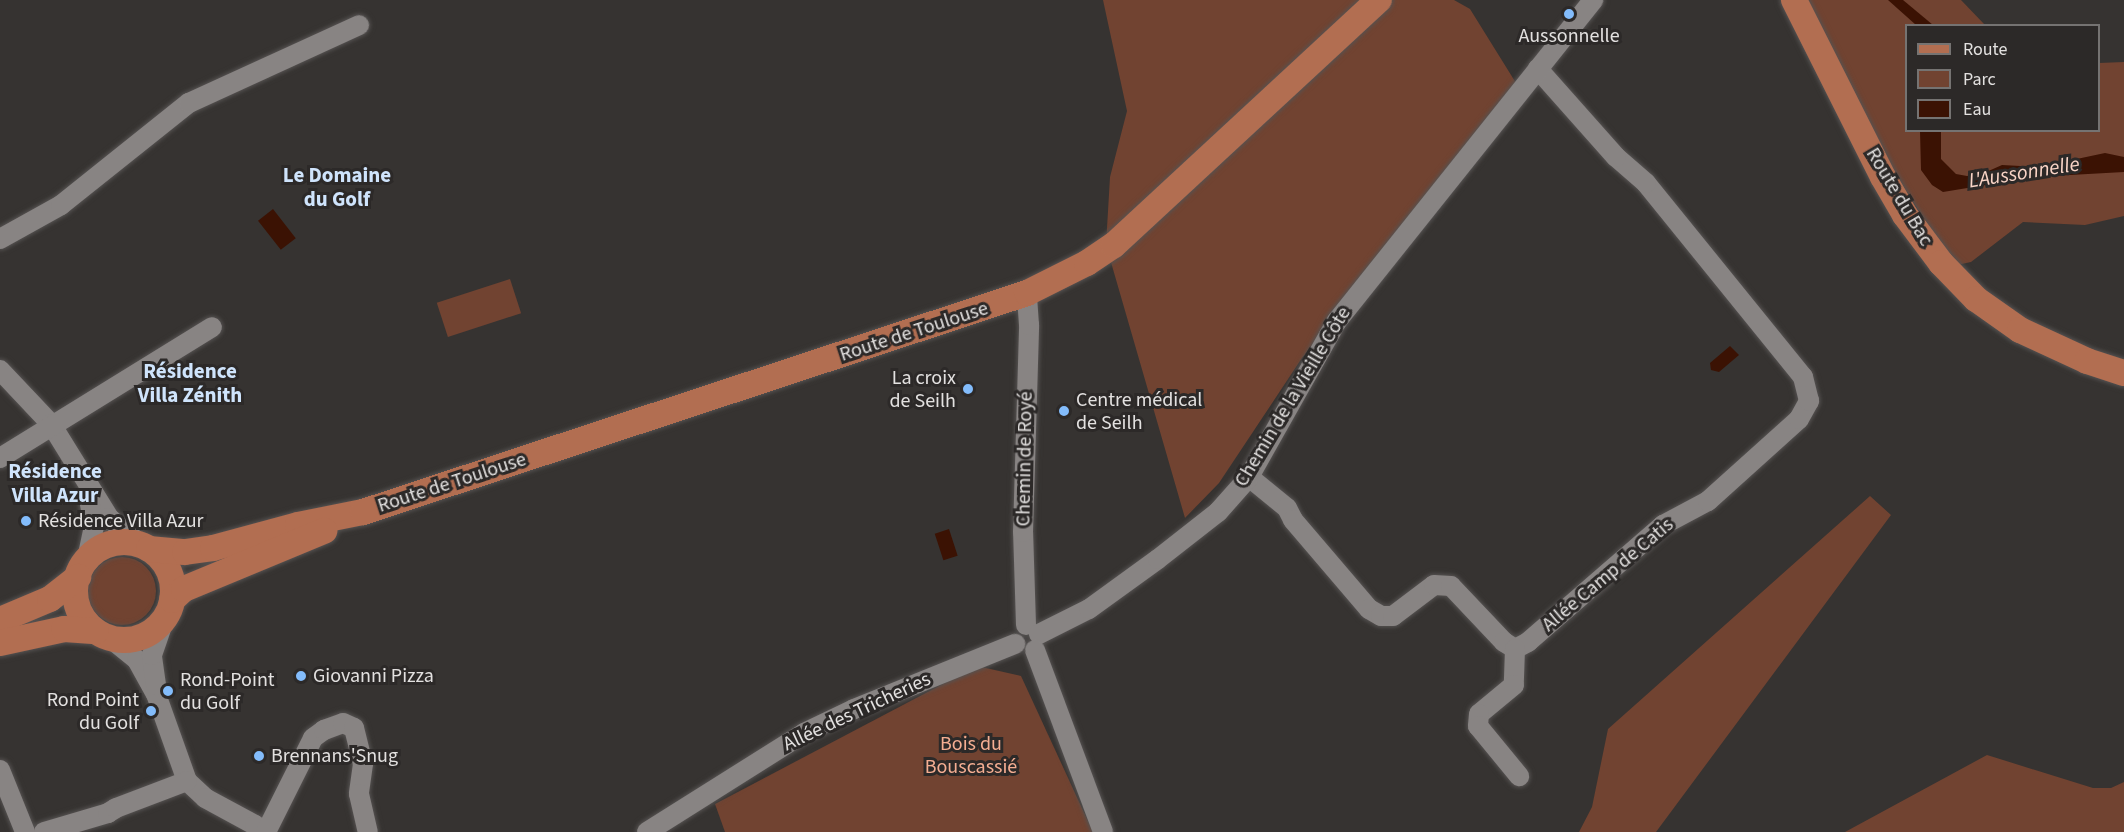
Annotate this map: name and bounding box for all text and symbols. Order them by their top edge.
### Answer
marker: Aussonnelle [1562,7,1576,21]
place label: Aussonnelle [1518,24,1620,48]
legend [1905,24,2100,132]
text: Route [1963,37,2007,62]
text: Parc [1963,67,1996,92]
text: Eau [1963,97,1991,122]
street label: Route du Bac [1860,144,1938,250]
water label: L'Aussonnelle [1967,151,2081,193]
district label: Le Domaine du Golf [283,162,391,212]
street label: Route de Toulouse [837,297,991,367]
street label: Chemin de la Vieille Côte [1230,303,1356,491]
district label: Résidence Villa Zénith [138,358,242,408]
place label: La croix de Seilh [889,366,956,413]
marker: La croix de Seilh [961,382,975,396]
place label: Centre médical de Seilh [1076,388,1202,435]
street label: Chemin de Royé [1012,391,1038,527]
marker: Centre médical de Seilh [1057,404,1071,418]
street label: Route de Toulouse [375,448,529,518]
district label: Résidence Villa Azur [8,458,102,508]
place label: Résidence Villa Azur [38,509,203,533]
street label: Allée Camp de Catis [1537,513,1679,637]
marker: Résidence Villa Azur [19,514,33,528]
place label: Giovanni Pizza [313,664,434,688]
street label: Allée des Tricheries [779,667,935,757]
place label: Rond-Point du Golf [180,668,275,715]
marker: Giovanni Pizza [294,669,308,683]
marker: Rond-Point du Golf [161,684,175,698]
place label: Rond Point du Golf [47,688,139,735]
marker: Rond Point du Golf [144,704,158,718]
park label: Bois du Bouscassié [925,732,1017,779]
place label: Brennans'Snug [271,744,398,768]
marker: Brennans'Snug [252,749,266,763]

